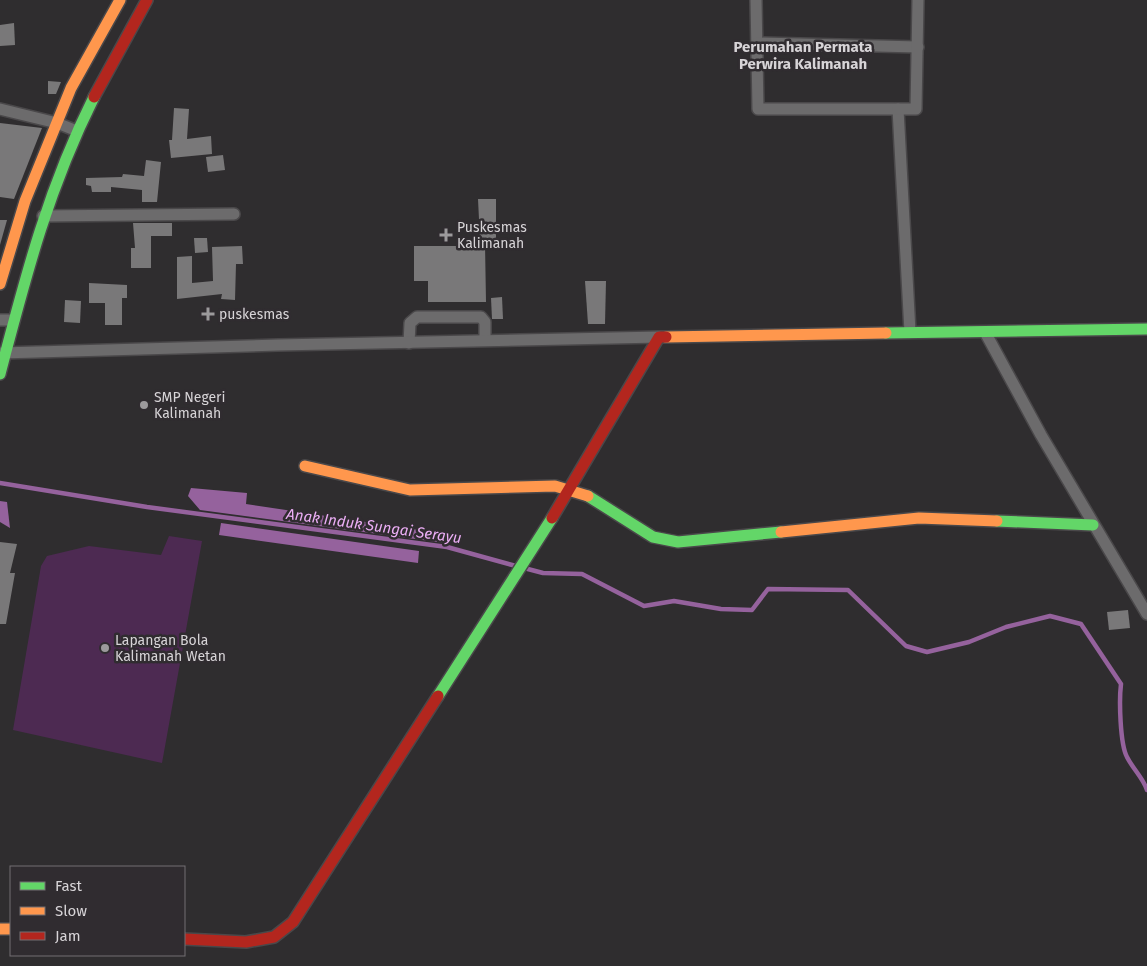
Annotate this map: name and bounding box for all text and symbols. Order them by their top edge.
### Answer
district label: Perumahan Permata Perwira Kalimanah [734,38,872,73]
place label: Puskesmas Kalimanah [457,219,527,252]
marker: Puskesmas Kalimanah [439,228,453,242]
place label: puskesmas [219,306,290,323]
marker: puskesmas [201,307,215,321]
place label: SMP Negeri Kalimanah [154,389,225,422]
marker: SMP Negeri Kalimanah [138,399,150,411]
water label: Anak Induk Sungai Serayu [284,505,463,547]
place label: Lapangan Bola Kalimanah Wetan [115,632,226,665]
marker: Lapangan Bola Kalimanah Wetan [99,642,111,654]
legend [10,866,185,956]
text: Fast [55,877,82,895]
text: Slow [55,902,87,920]
text: Jam [55,927,81,945]

